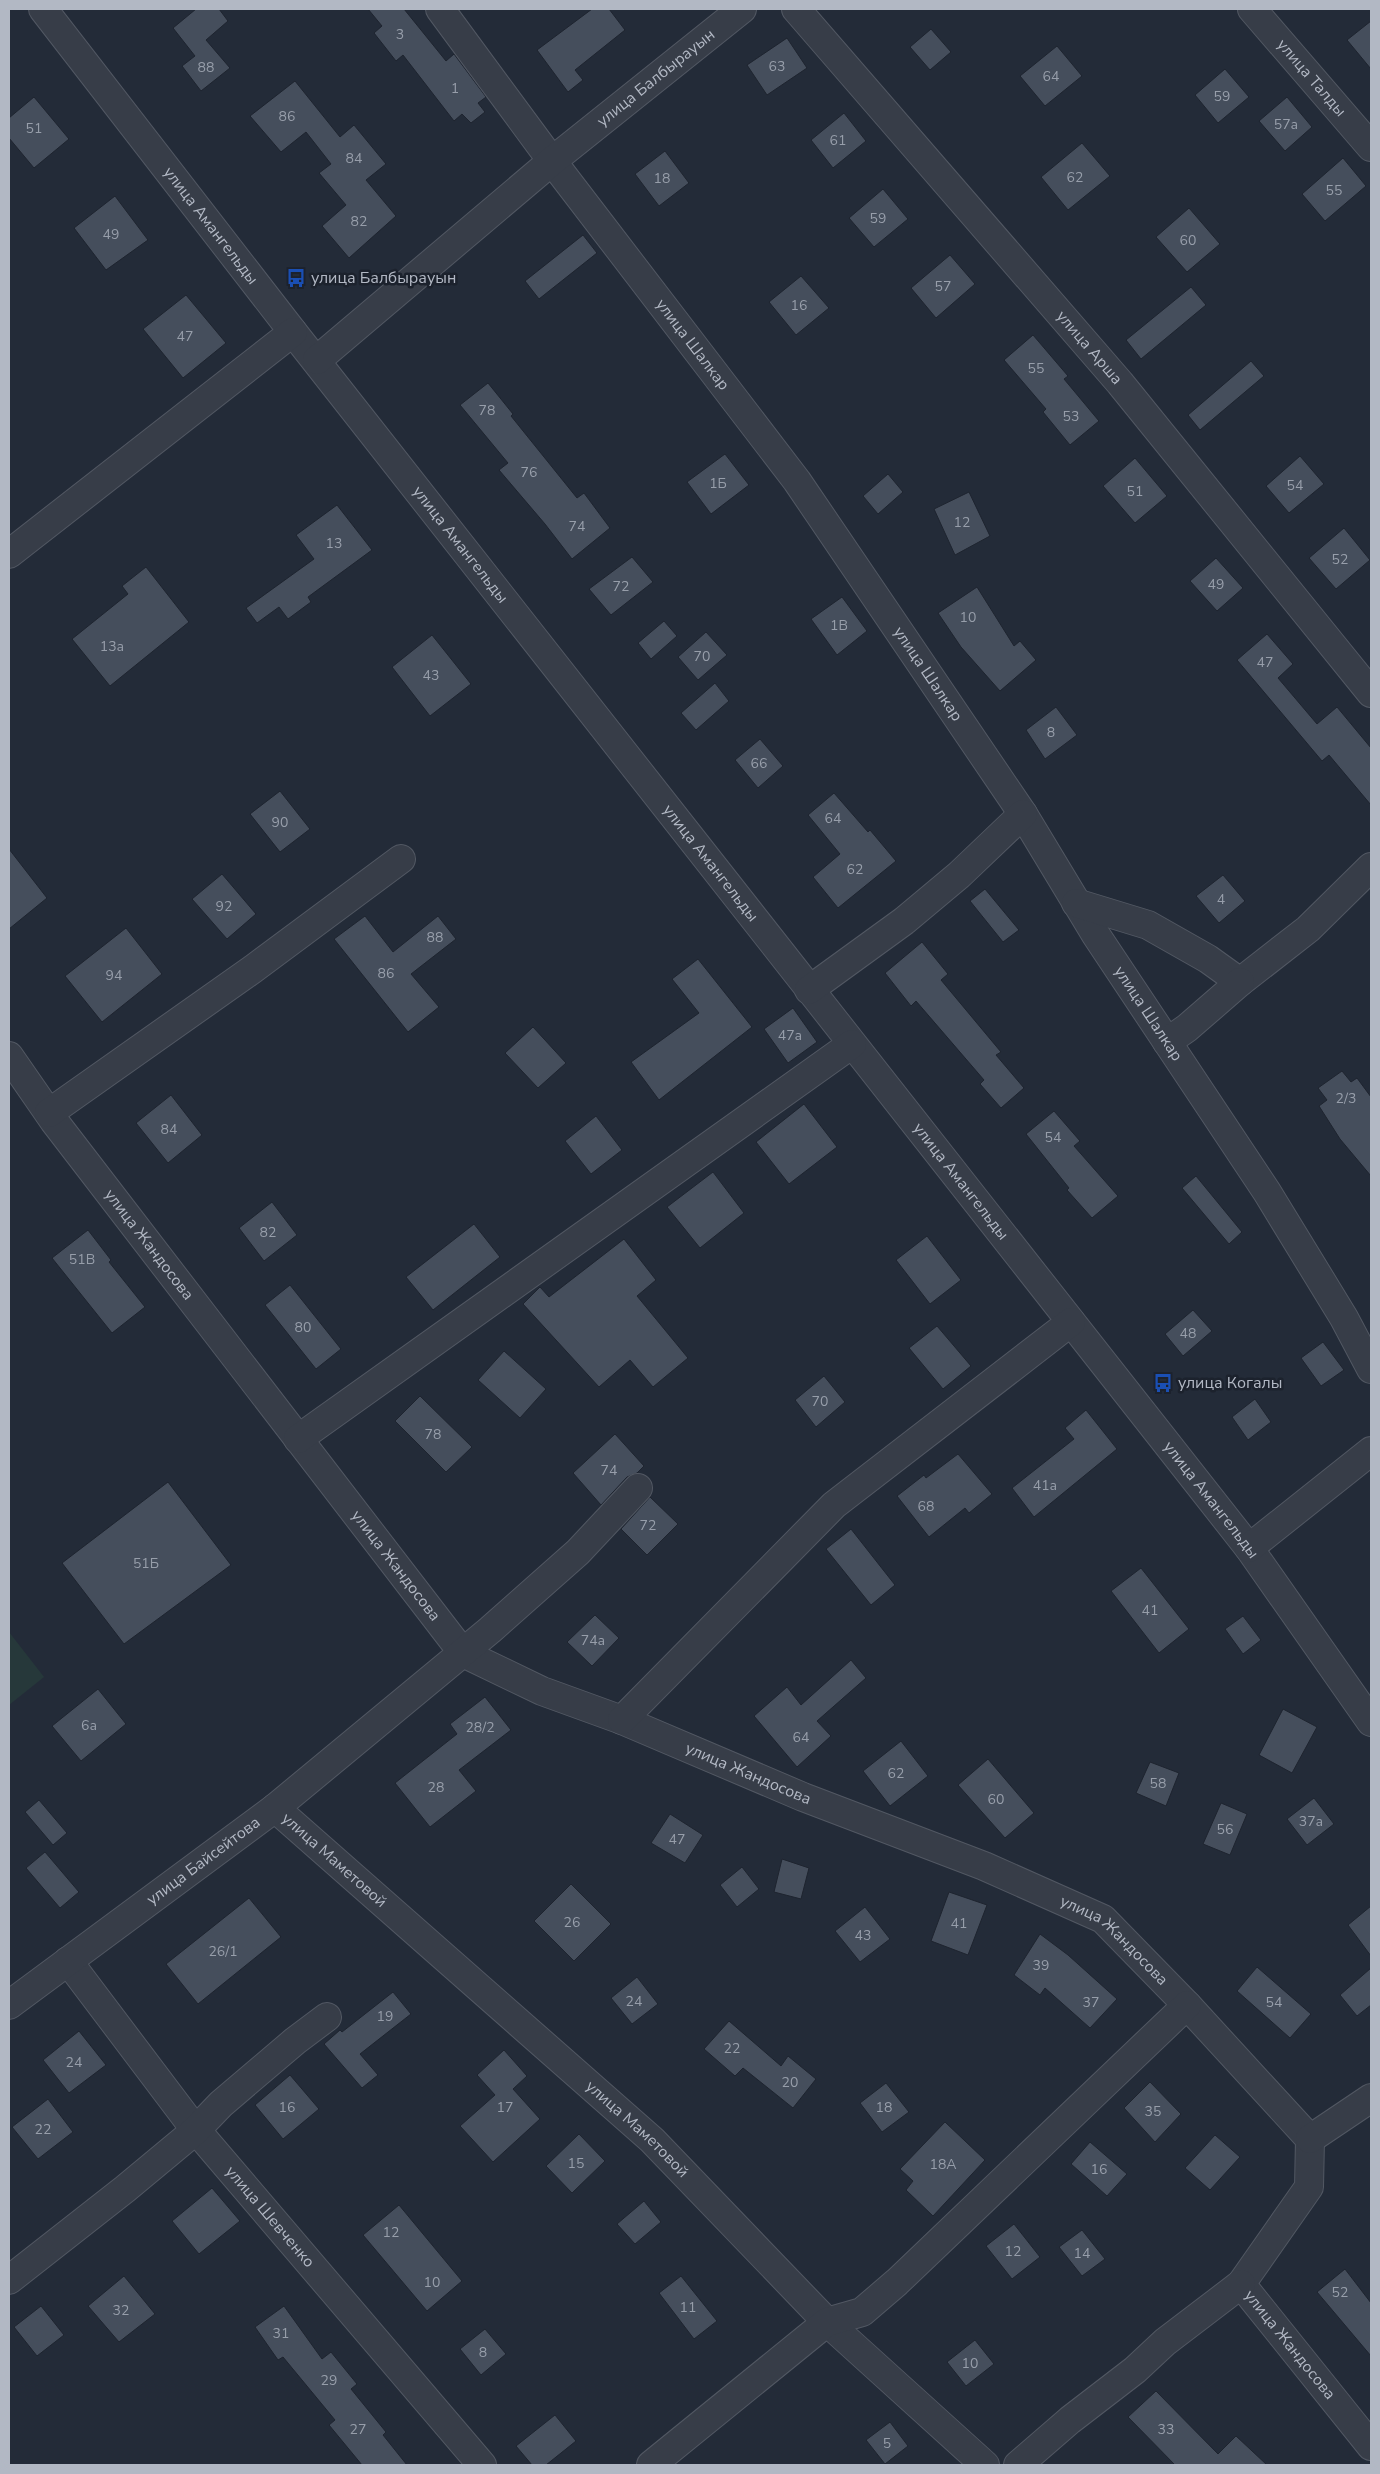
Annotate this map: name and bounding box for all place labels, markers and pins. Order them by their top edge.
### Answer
bus stop icon: улица Балбырауын [285,267,307,289]
place label: улица Балбырауын [311,267,456,289]
bus stop icon: улица Когалы [1152,1372,1174,1394]
place label: улица Когалы [1178,1372,1282,1394]

